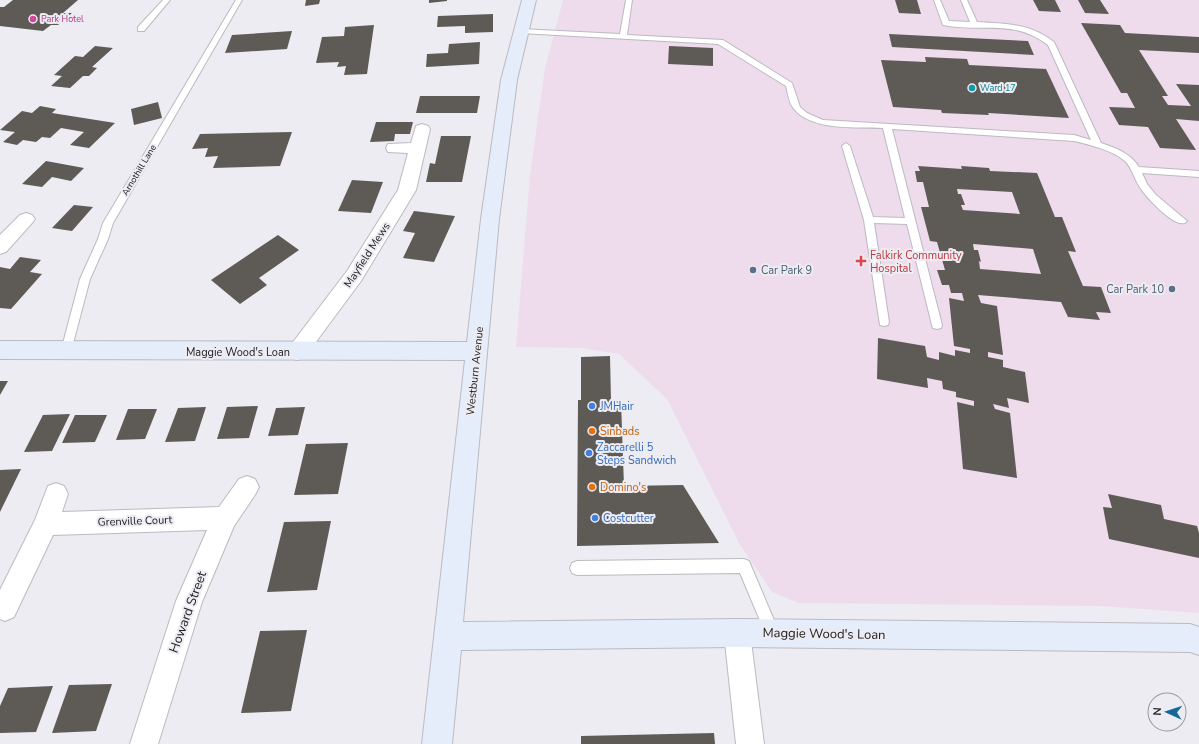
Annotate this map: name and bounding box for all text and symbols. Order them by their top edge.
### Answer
place label: Park Hotel [41,13,84,25]
marker: Park Hotel [28,14,38,24]
place label: Ward 17 [980,82,1016,94]
marker: Ward 17 [967,83,977,93]
street label: Arnothill Lane [119,142,159,198]
street label: Mayfield Mews [340,219,394,291]
place label: Falkirk Community Hospital [870,248,962,276]
marker: Falkirk Community Hospital [855,255,867,267]
place label: Car Park 9 [761,263,812,278]
marker: Car Park 9 [748,265,758,275]
place label: Car Park 10 [1106,282,1164,297]
marker: Car Park 10 [1167,284,1177,294]
street label: Westburn Avenue [463,326,487,416]
street label: Maggie Wood's Loan [186,345,290,360]
place label: JMHair [599,399,634,414]
marker: JMHair [587,401,597,411]
place label: Sinbads [600,424,640,439]
marker: Sinbads [587,426,597,436]
place label: Zaccarelli 5 Steps Sandwich [597,440,676,468]
marker: Zaccarelli 5 Steps Sandwich [584,448,594,458]
place label: Domino's [600,480,646,495]
marker: Domino's [587,482,597,492]
place label: Costcutter [603,511,654,526]
street label: Grenville Court [97,512,173,530]
marker: Costcutter [590,513,600,523]
street label: Howard Street [165,568,211,655]
street label: Maggie Wood's Loan [762,624,886,644]
north arrow [1147,692,1187,732]
text: N [1150,707,1165,716]

